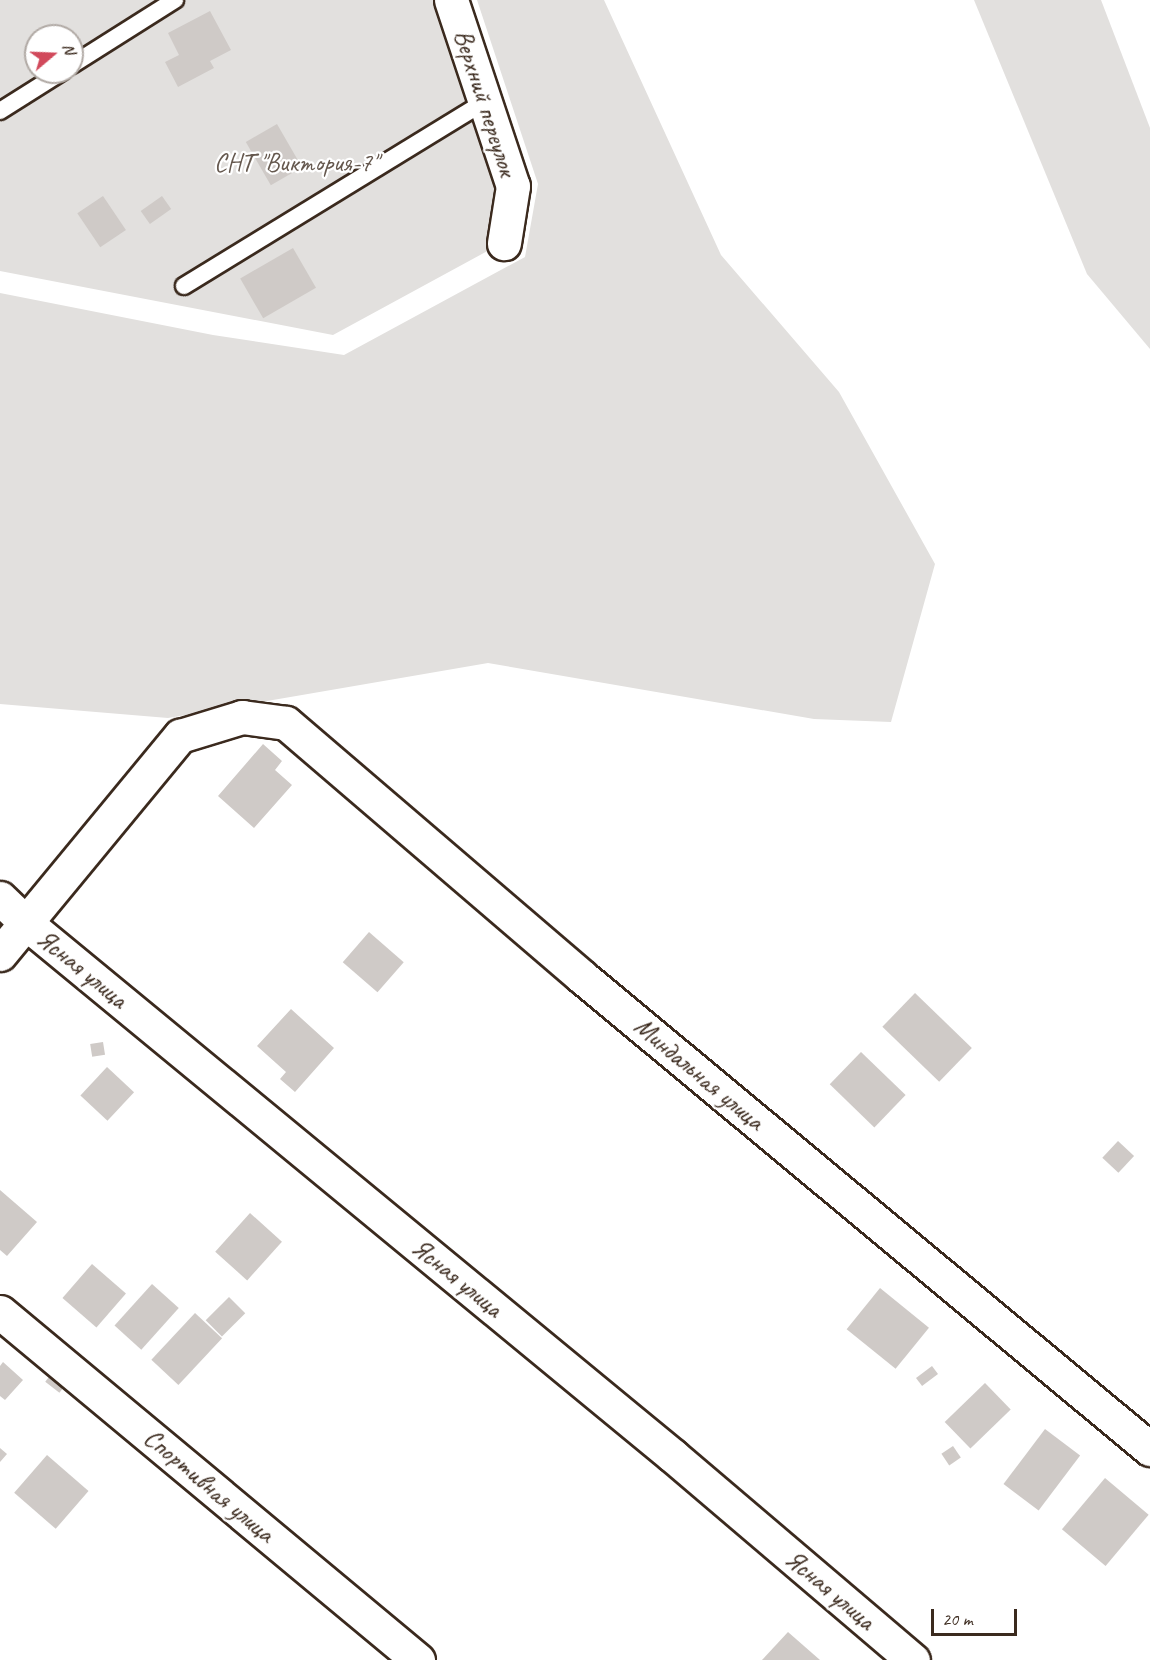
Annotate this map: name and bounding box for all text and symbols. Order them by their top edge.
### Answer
north arrow [24,24,84,84]
street label: Верхний переулок [447,26,523,180]
text: N [58,41,80,57]
park label: СНТ "Виктория-7" [214,147,378,179]
street label: Ясная улица [30,922,134,1016]
street label: Миндальная улица [627,1010,771,1138]
street label: Ясная улица [405,1231,509,1325]
street label: Спортивная улица [137,1422,281,1550]
street label: Ясная улица [778,1543,882,1637]
scale bar [934,1597,1020,1635]
text: 20 m [942,1608,973,1630]

